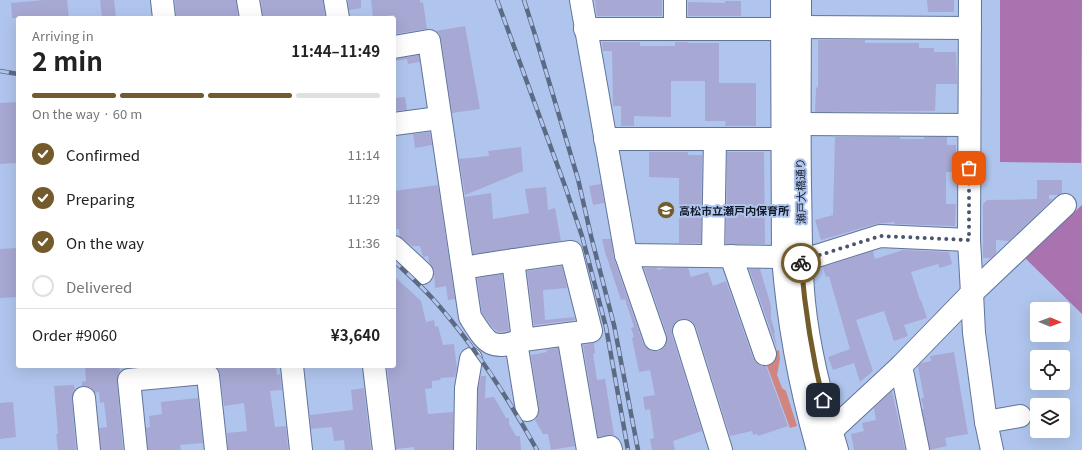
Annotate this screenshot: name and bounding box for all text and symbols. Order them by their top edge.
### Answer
text: Arriving in [32,26,94,45]
text: 11:44–11:49 [291,40,380,61]
text: 2 min [32,41,103,78]
text: On the way · 60 m [32,104,142,123]
icon: check [32,143,54,165]
text: Confirmed [66,144,140,165]
text: 11:14 [348,145,380,164]
pin [952,151,986,185]
icon: bag [958,157,980,179]
street label: 瀬戸大橋通り [791,158,809,224]
icon: check [32,187,54,209]
text: Preparing [66,188,134,209]
text: 11:29 [348,189,380,208]
school or university icon: 高松市立瀬戸内保育所 [656,200,676,220]
place label: 高松市立瀬戸内保育所 [679,202,789,218]
icon: check [32,231,54,253]
text: On the way [66,232,144,253]
text: 11:36 [348,233,380,252]
courier [781,243,821,283]
icon: bike [790,252,812,274]
text: Delivered [66,276,132,297]
north arrow [1030,302,1070,342]
map controls [1030,302,1070,438]
text: Order #9060 [32,324,117,345]
text: ¥3,640 [331,324,380,345]
button: locate [1030,350,1070,390]
pin [806,383,840,417]
icon: home [812,389,834,411]
button: layers [1030,398,1070,438]

